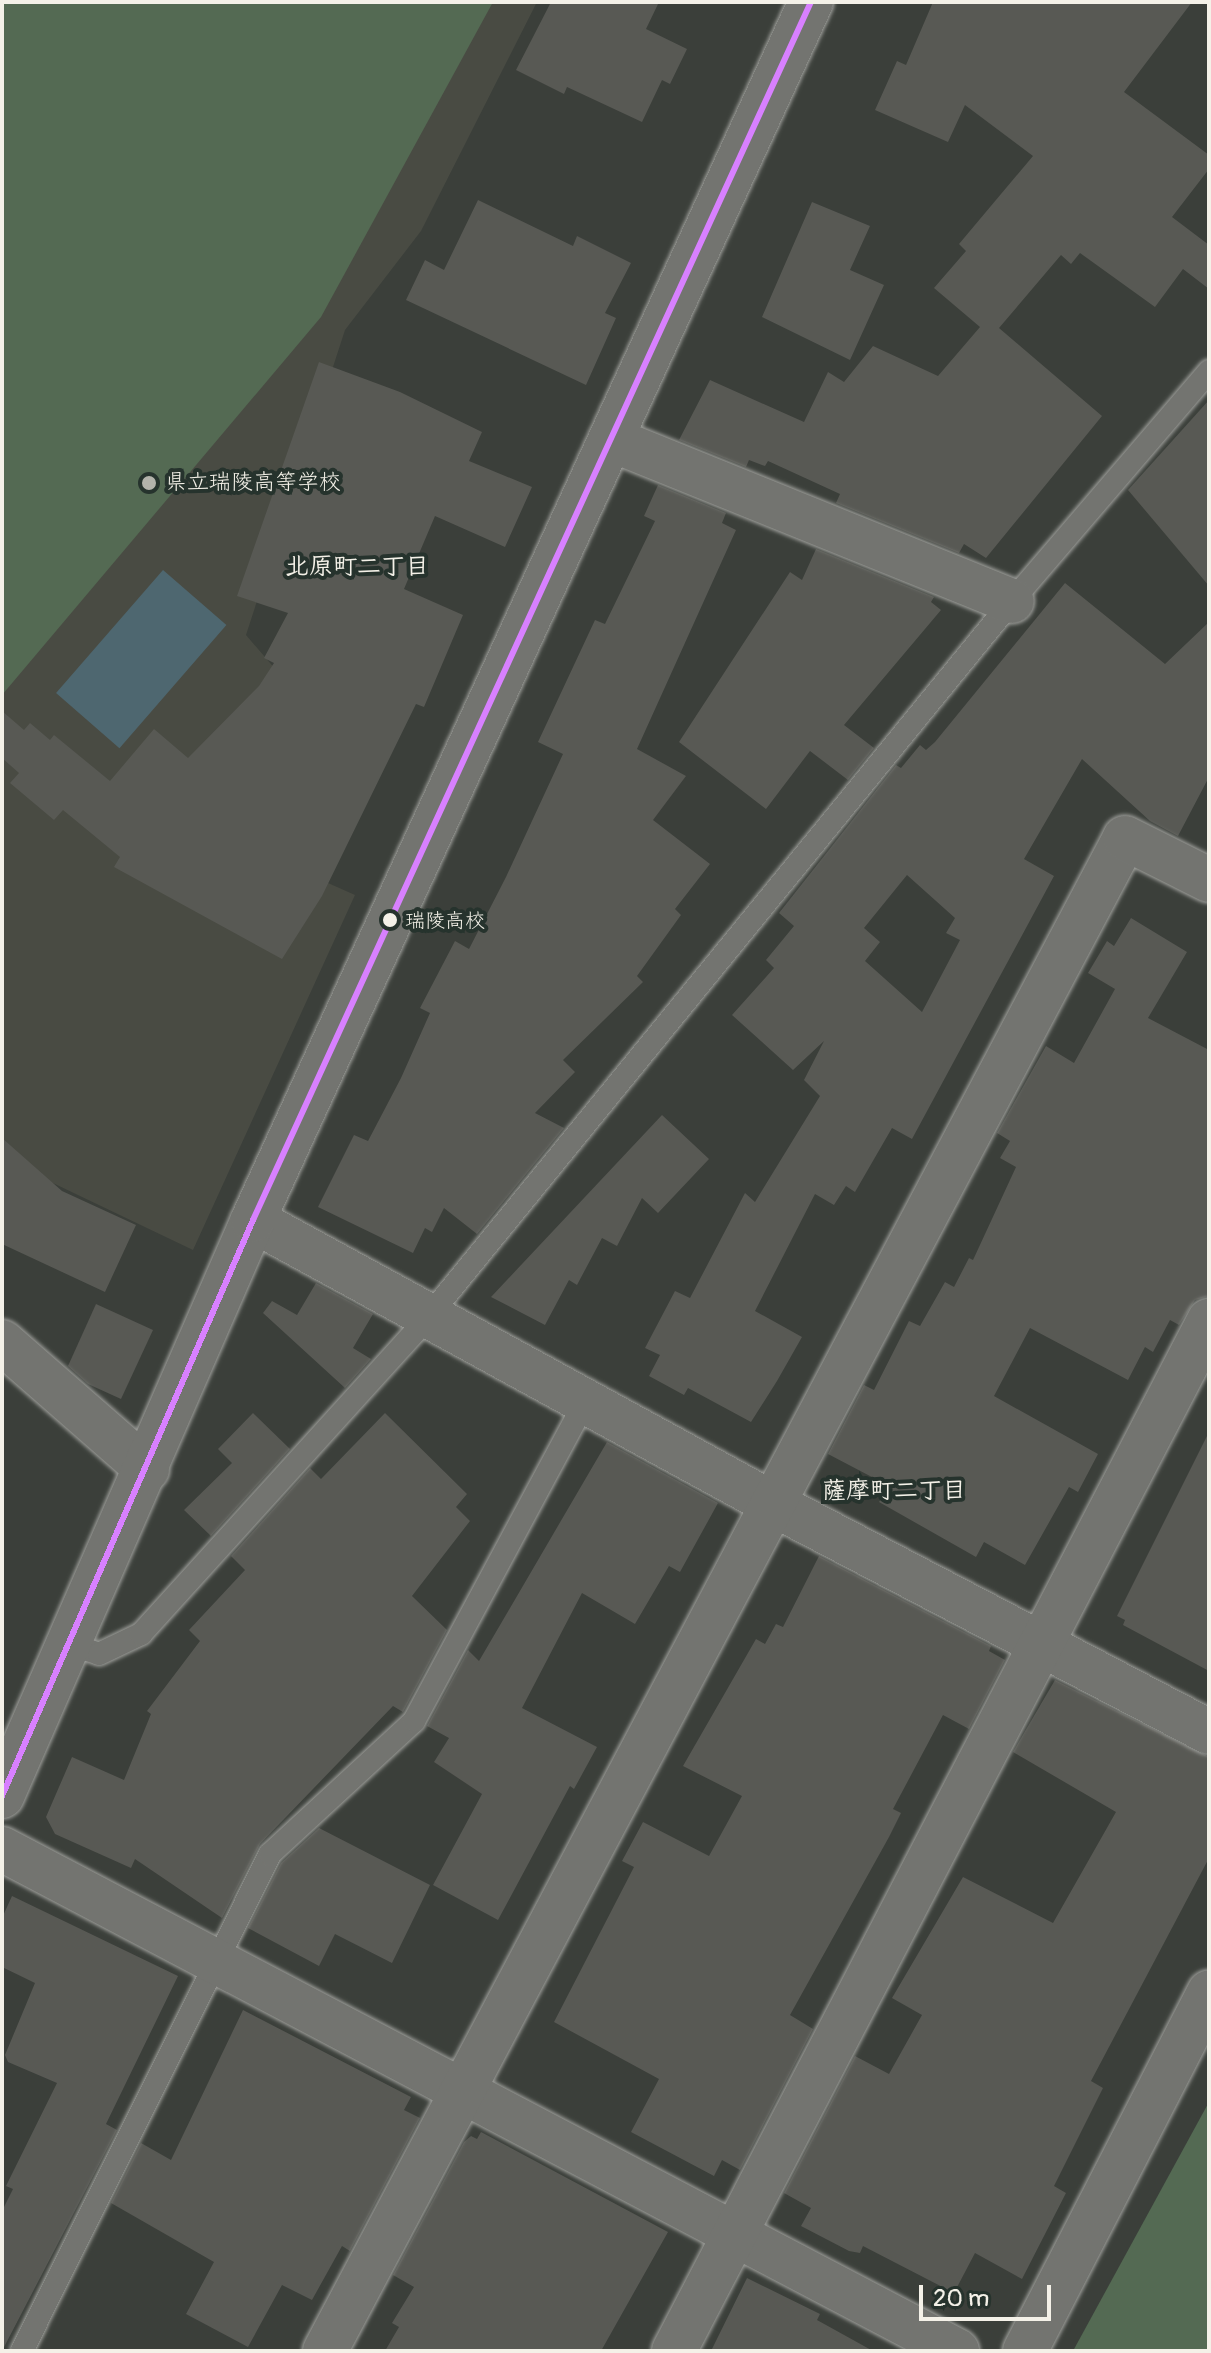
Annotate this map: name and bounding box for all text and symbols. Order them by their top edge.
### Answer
place label: 県立瑞陵高等学校 [165,470,341,496]
marker: 県立瑞陵高等学校 [140,474,158,492]
district label: 北原町二丁目 [285,553,429,581]
place label: 瑞陵高校 [405,908,485,932]
marker: 瑞陵高校 [382,912,398,928]
district label: 薩摩町二丁目 [822,1477,966,1505]
scale bar [923,2269,1055,2319]
text: 20 m [933,2284,989,2313]

